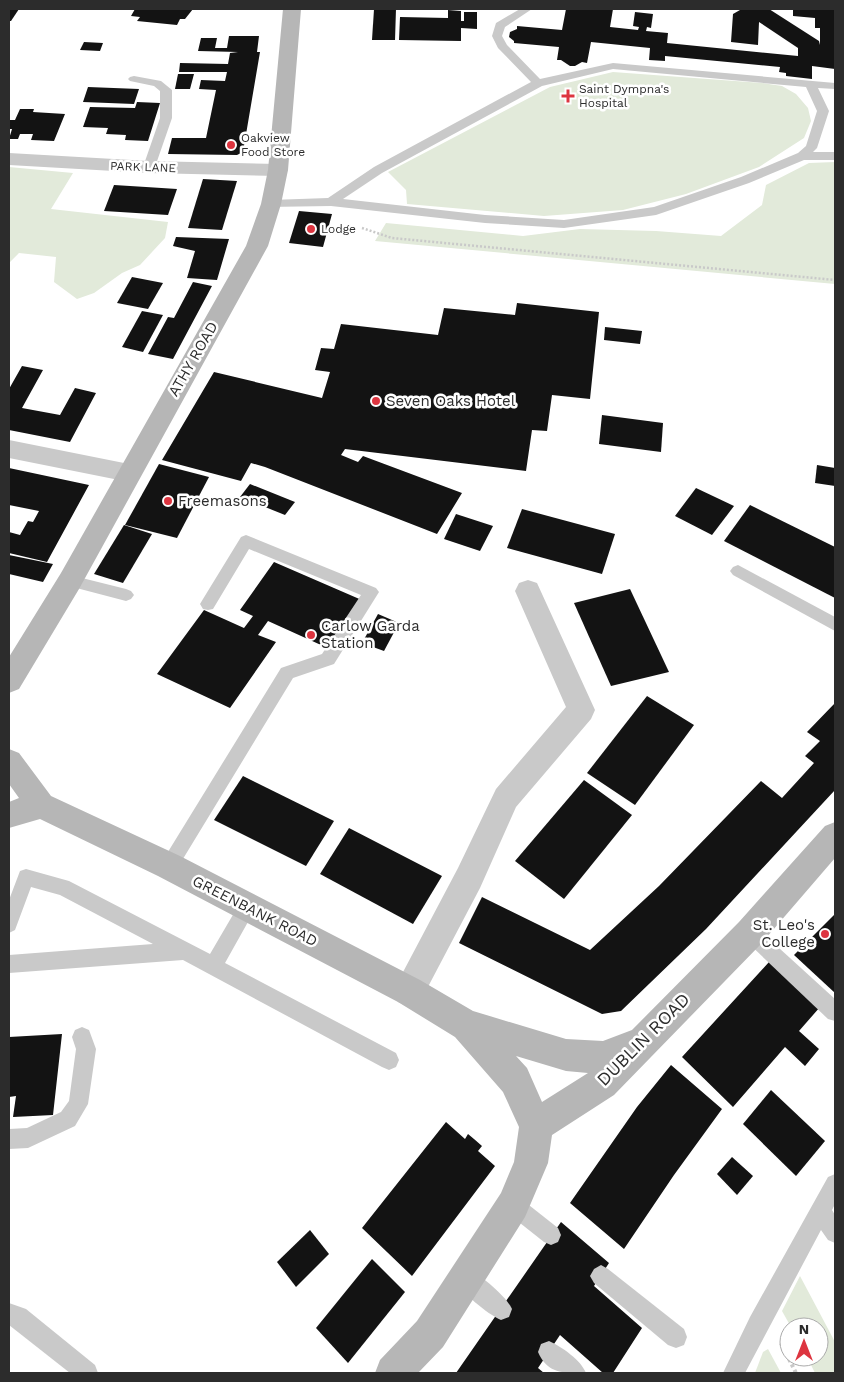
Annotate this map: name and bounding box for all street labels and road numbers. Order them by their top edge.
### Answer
street label: PARK LANE [110,159,177,175]
street label: ATHY ROAD [164,318,222,400]
street label: GREENBANK ROAD [190,872,320,950]
street label: DUBLIN ROAD [592,988,694,1090]

